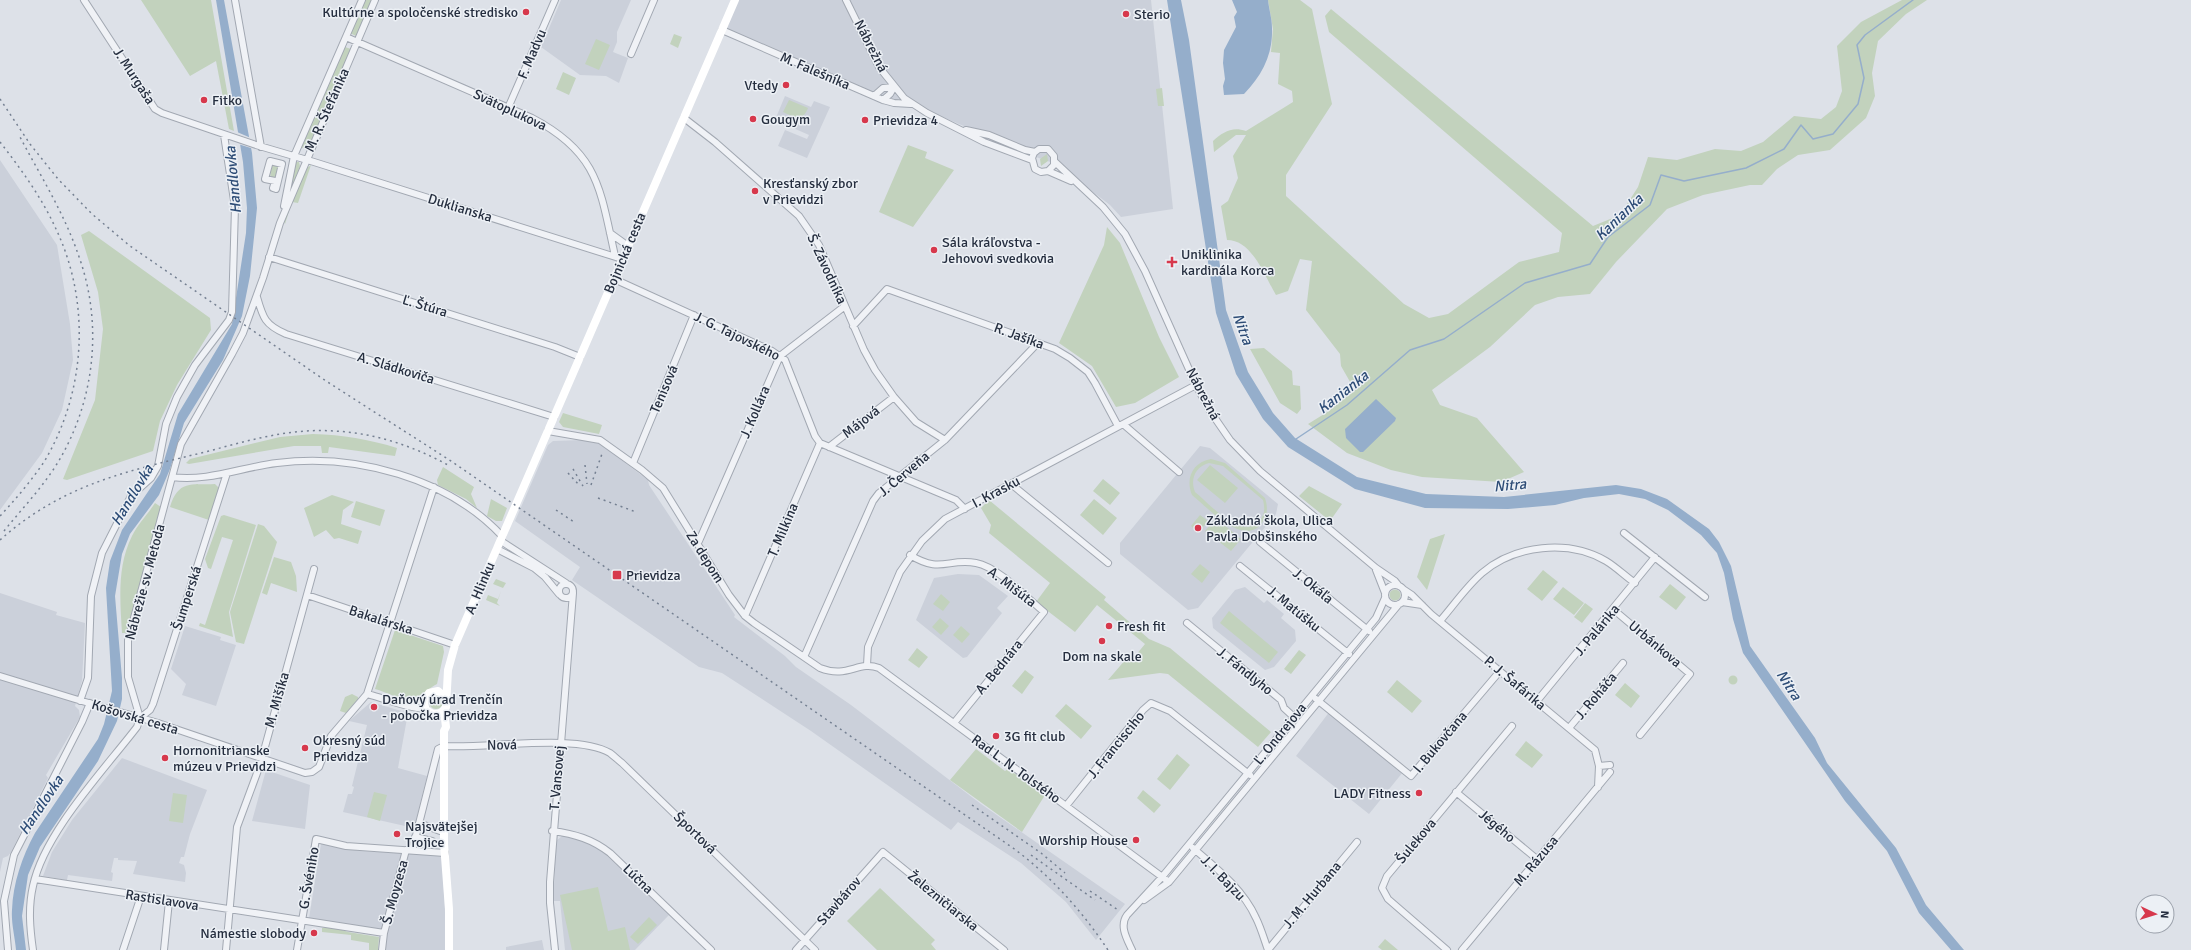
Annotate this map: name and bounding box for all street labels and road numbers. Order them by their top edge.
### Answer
street label: Nábrežná [851,17,891,75]
street label: F. Madvu [514,27,550,81]
street label: J. Murgaša [109,44,159,108]
street label: M. Falešníka [777,49,853,93]
street label: M. R. Štefánika [301,65,353,155]
street label: Svätoplukova [471,86,549,134]
street label: Duklianska [426,190,494,226]
street label: Bojnická cesta [600,210,650,296]
street label: Š. Závodníka [803,231,851,307]
street label: Ľ. Štúra [400,291,450,321]
street label: J. G. Tajovského [691,308,783,364]
street label: R. Jašíka [992,319,1046,353]
street label: A. Sládkoviča [355,348,437,388]
street label: Tenisová [646,362,682,416]
street label: Nábrežná [1182,365,1224,423]
street label: J. Kollára [736,383,774,441]
street label: Májová [839,402,883,442]
street label: J. Červeňa [875,448,933,500]
street label: I. Krasku [969,472,1023,512]
street label: T. Milkina [764,500,802,560]
street label: Nábrežie sv. Metoda [121,522,169,642]
street label: Za depom [682,528,728,586]
street label: A. Hlinku [461,559,499,617]
street label: A. Mišúta [984,563,1040,611]
street label: Šumperská [169,564,205,632]
street label: J. Okáľa [1289,565,1337,607]
street label: J. Matúšku [1264,582,1324,636]
street label: J. Palárika [1571,601,1623,659]
street label: Bakalárska [347,602,415,638]
street label: Urbánkova [1625,617,1685,671]
street label: A. Bednára [972,636,1026,698]
street label: J. Fándlyho [1214,643,1276,699]
street label: P. J. Šafárika [1481,652,1549,714]
street label: J. Roháča [1571,669,1621,723]
street label: M. Mišíka [261,670,293,730]
street label: Košovská cesta [89,696,181,738]
street label: Ľ. Ondrejova [1250,700,1310,768]
street label: J. Francisciho [1084,708,1148,782]
street label: I. Bukovčana [1409,708,1471,776]
street label: Rad L. N. Tolstého [968,731,1064,807]
street label: Nová [487,736,517,754]
street label: T. Vansovej [546,745,568,811]
street label: Jégého [1475,806,1519,846]
street label: Športová [670,808,720,858]
street label: Šulekova [1392,815,1440,867]
street label: M. Rázusa [1510,832,1562,890]
street label: G. Švéniho [295,846,323,910]
street label: J. I. Bajzu [1197,852,1249,904]
street label: Š. Moyzesa [378,858,412,926]
street label: J. M. Hurbana [1279,858,1345,932]
street label: Lúčna [619,860,657,898]
street label: Železničiarska [904,867,982,935]
street label: Stavbárov [813,873,865,929]
street label: Rastislavova [124,886,200,914]

